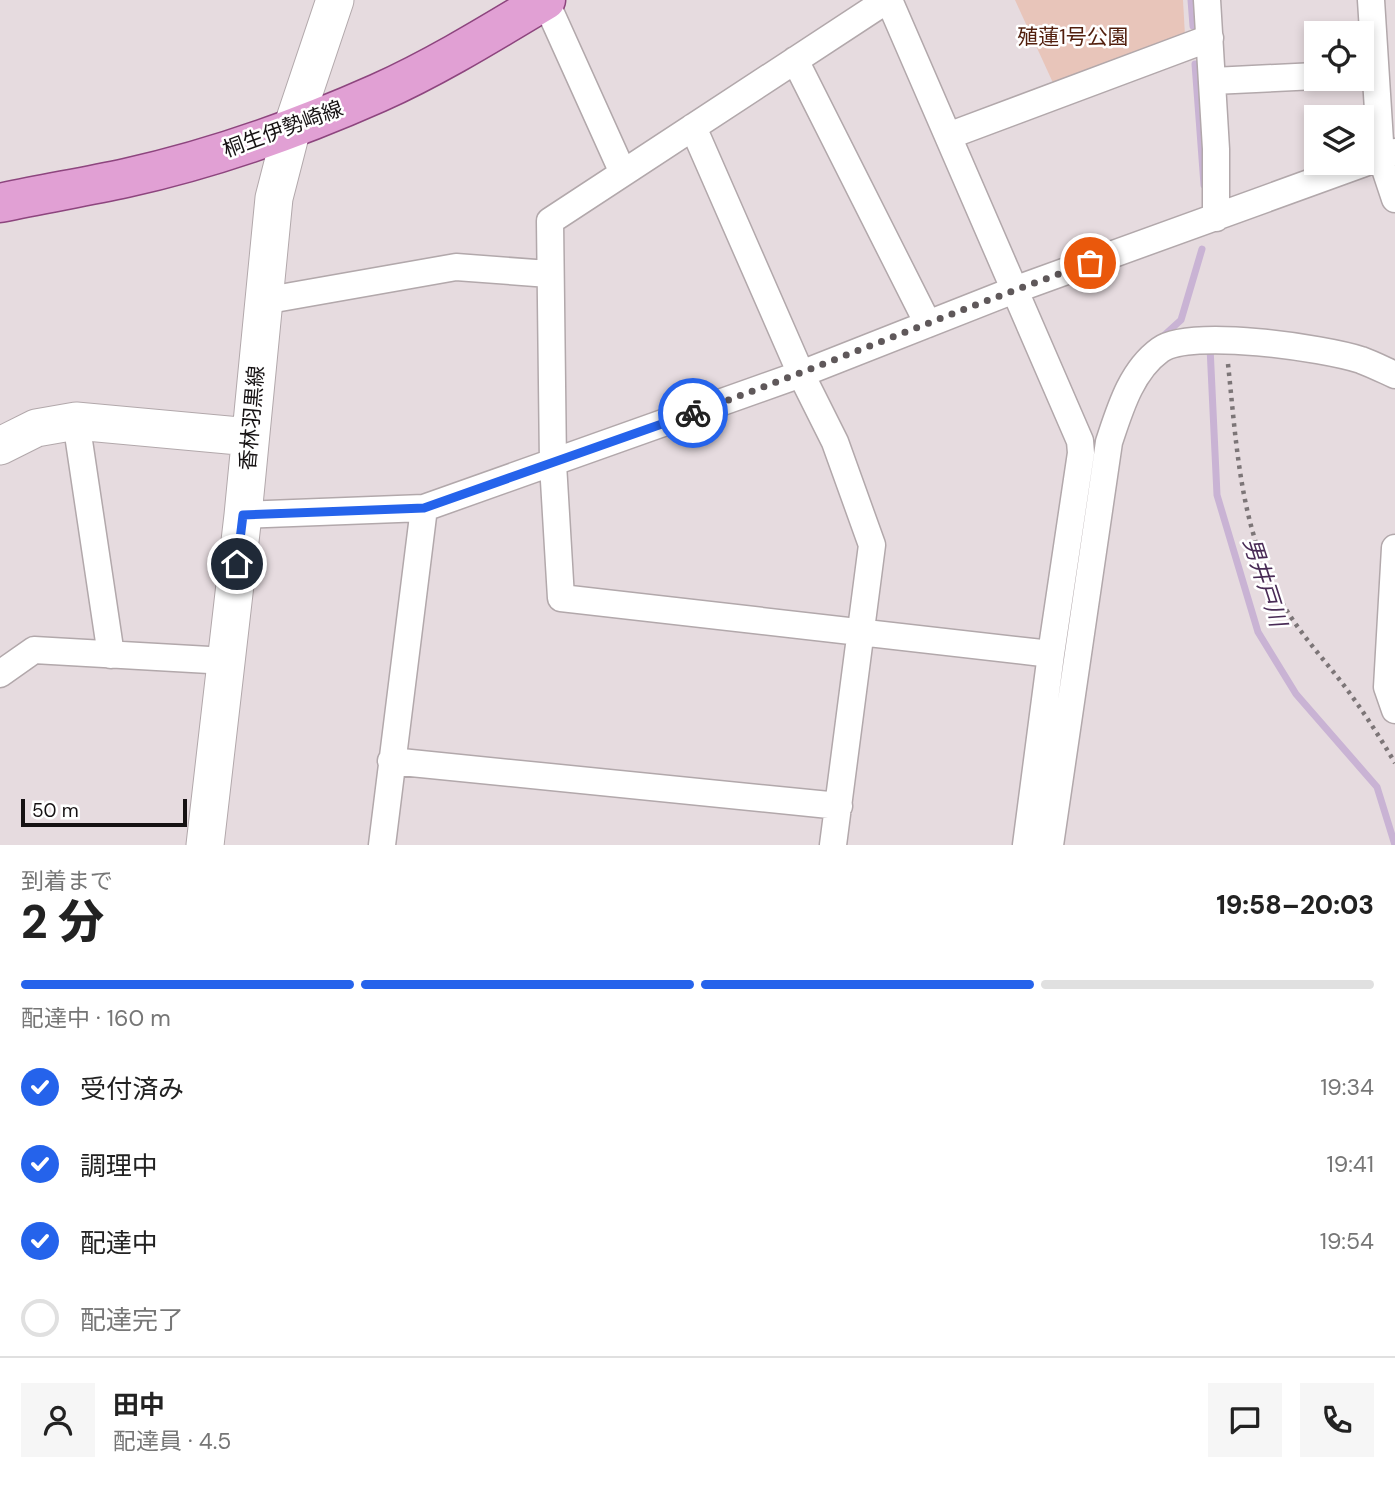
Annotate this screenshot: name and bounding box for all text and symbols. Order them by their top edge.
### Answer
map controls [1304,21,1374,175]
button: locate [1304,21,1374,91]
park label: 殖蓮1号公園 [1017,23,1129,51]
street label: 桐生伊勢崎線 [219,94,347,164]
button: layers [1304,105,1374,175]
pin [1060,233,1120,293]
icon: bag [1071,244,1109,282]
street label: 香林羽黒線 [233,364,271,472]
courier [658,378,728,448]
icon: bike [674,394,712,432]
pin [207,534,267,594]
water label: 男井戸川 [1237,534,1294,633]
icon: home [218,545,256,583]
scale bar [21,796,187,828]
text: 50 m [32,798,79,823]
text: 到着まで [21,866,113,896]
text: 19:58–20:03 [1216,888,1374,922]
text: 2 分 [21,892,104,952]
text: 配達中 · 160 m [21,1003,171,1033]
icon: check [21,1068,59,1106]
text: 受付済み [80,1072,184,1106]
text: 19:34 [1320,1072,1374,1102]
icon: check [21,1145,59,1183]
text: 調理中 [80,1149,158,1183]
text: 19:41 [1327,1149,1374,1179]
icon: check [21,1222,59,1260]
text: 配達中 [80,1226,158,1260]
text: 19:54 [1320,1226,1374,1256]
text: 配達完了 [80,1303,184,1337]
button: person [21,1383,95,1457]
button: chat [1208,1383,1282,1457]
button: phone [1300,1383,1374,1457]
text: 田中 [113,1388,165,1422]
text: 配達員 · 4.5 [113,1426,231,1456]

